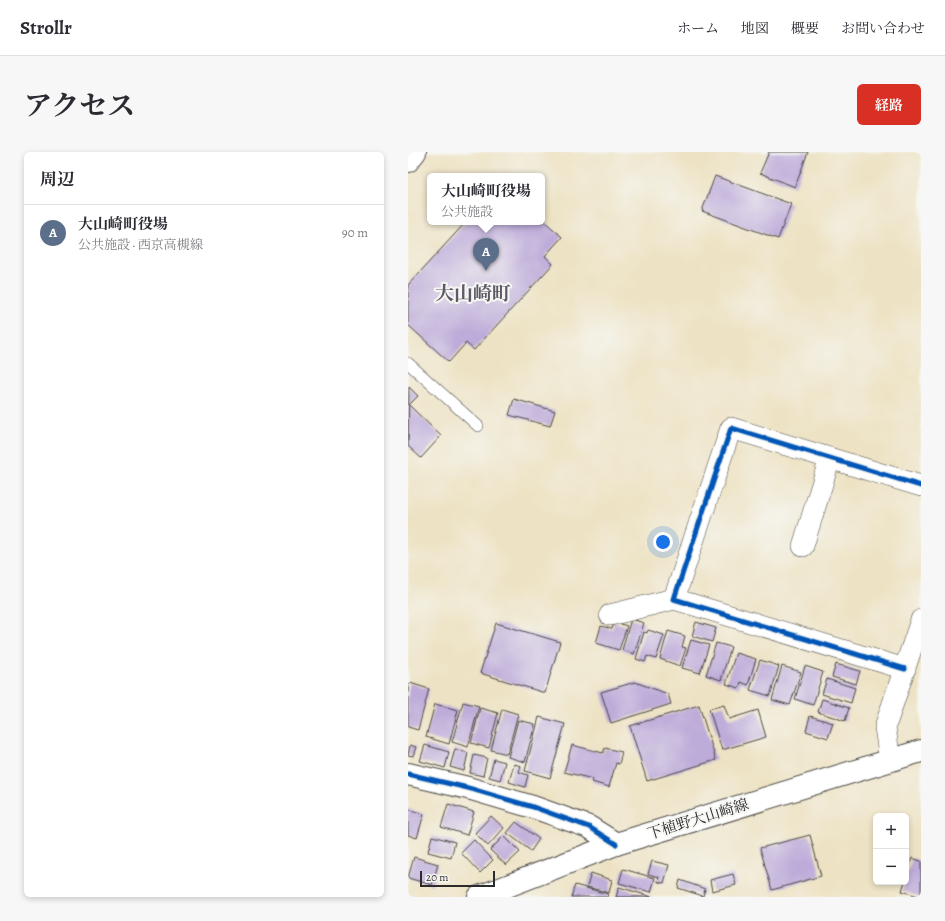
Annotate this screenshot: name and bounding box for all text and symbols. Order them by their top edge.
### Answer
text: Strollr [20,15,72,41]
text: ホーム [677,19,719,38]
text: 地図 [741,19,769,38]
text: 概要 [791,19,819,38]
text: お問い合わせ [841,19,925,38]
button: 経路 [857,84,921,125]
text: アクセス [24,87,135,125]
text: 周辺 [40,168,74,191]
popup [427,173,545,225]
text: 大山崎町役場 [441,181,531,201]
text: 公共施設 [441,203,493,220]
text: 大山崎町役場 [78,214,168,234]
text: A [49,224,57,241]
text: 90 m [342,224,368,241]
text: 公共施設 · 西京高槻線 [78,236,203,253]
pin: A [473,238,499,271]
district label: 大山崎町 [435,281,511,307]
your location [653,532,673,552]
street label: 下植野大山崎線 [645,794,751,844]
map controls [873,813,909,885]
button: + [873,813,909,849]
button: − [873,849,909,885]
scale bar [420,869,495,888]
text: 20 m [426,870,448,885]

